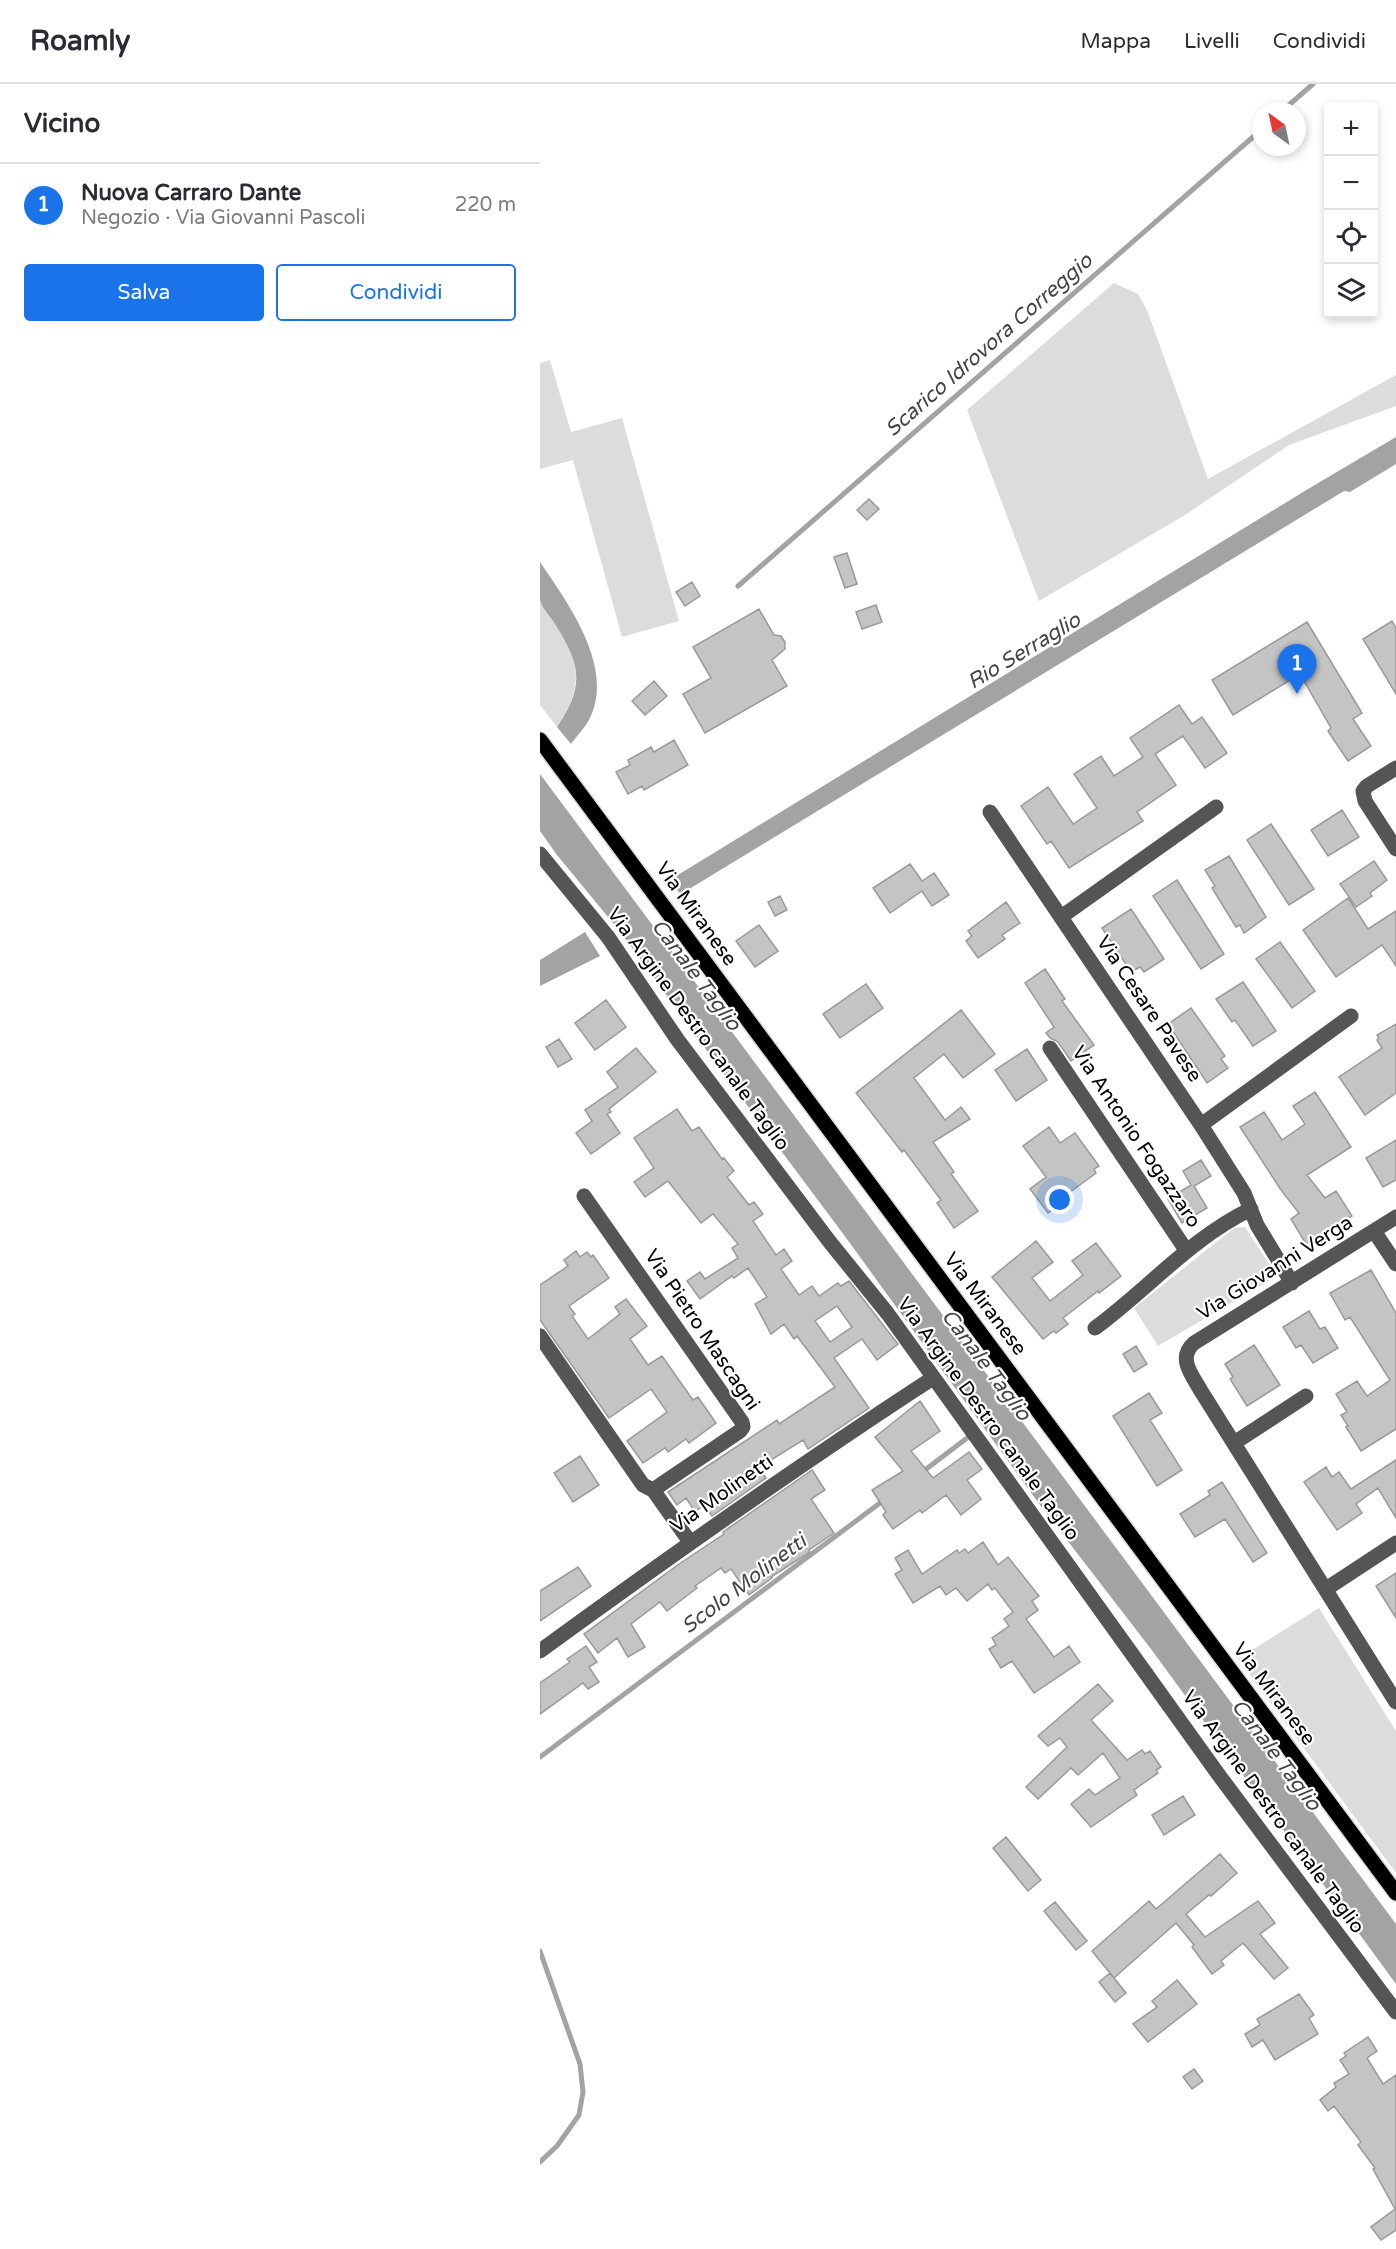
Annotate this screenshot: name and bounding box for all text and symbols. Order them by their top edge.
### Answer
text: Roamly [30,24,130,58]
text: Mappa [1081,29,1151,54]
text: Livelli [1184,29,1240,54]
text: Condividi [1273,29,1366,54]
north arrow [1252,102,1306,156]
map controls [1324,102,1378,318]
button: + [1324,102,1378,156]
text: Vicino [24,108,100,139]
button: − [1324,156,1378,210]
text: Nuova Carraro Dante [81,180,301,206]
text: 1 [37,193,50,217]
text: 220 m [455,193,516,217]
text: Negozio · Via Giovanni Pascoli [81,206,366,230]
button: locate [1324,210,1378,264]
water label: Scarico Idrovora Correggio [880,247,1099,442]
button: Salva [24,264,264,321]
button: Condividi [276,264,516,321]
button: layers [1324,264,1378,318]
water label: Rio Serraglio [963,607,1086,695]
pin: 1 [1278,644,1317,694]
street label: Via Miranese [650,857,742,971]
street label: Via Argine Destro canale Taglio [602,903,794,1155]
water label: Canale Taglio [646,914,747,1037]
street label: Via Cesare Pavese [1091,931,1207,1087]
street label: Via Antonio Fogazzaro [1066,1042,1206,1232]
your location [1045,1185,1074,1214]
street label: Via Giovanni Verga [1193,1210,1357,1326]
street label: Via Pietro Mascagni [639,1245,765,1415]
street label: Via Miranese [939,1248,1031,1360]
street label: Via Argine Destro canale Taglio [892,1293,1084,1545]
water label: Canale Taglio [936,1304,1037,1427]
street label: Via Molinetti [666,1450,778,1538]
water label: Scolo Molinetti [677,1527,813,1639]
street label: Via Miranese [1228,1638,1320,1750]
street label: Via Argine Destro canale Taglio [1177,1686,1369,1938]
water label: Canale Taglio [1226,1694,1327,1817]

